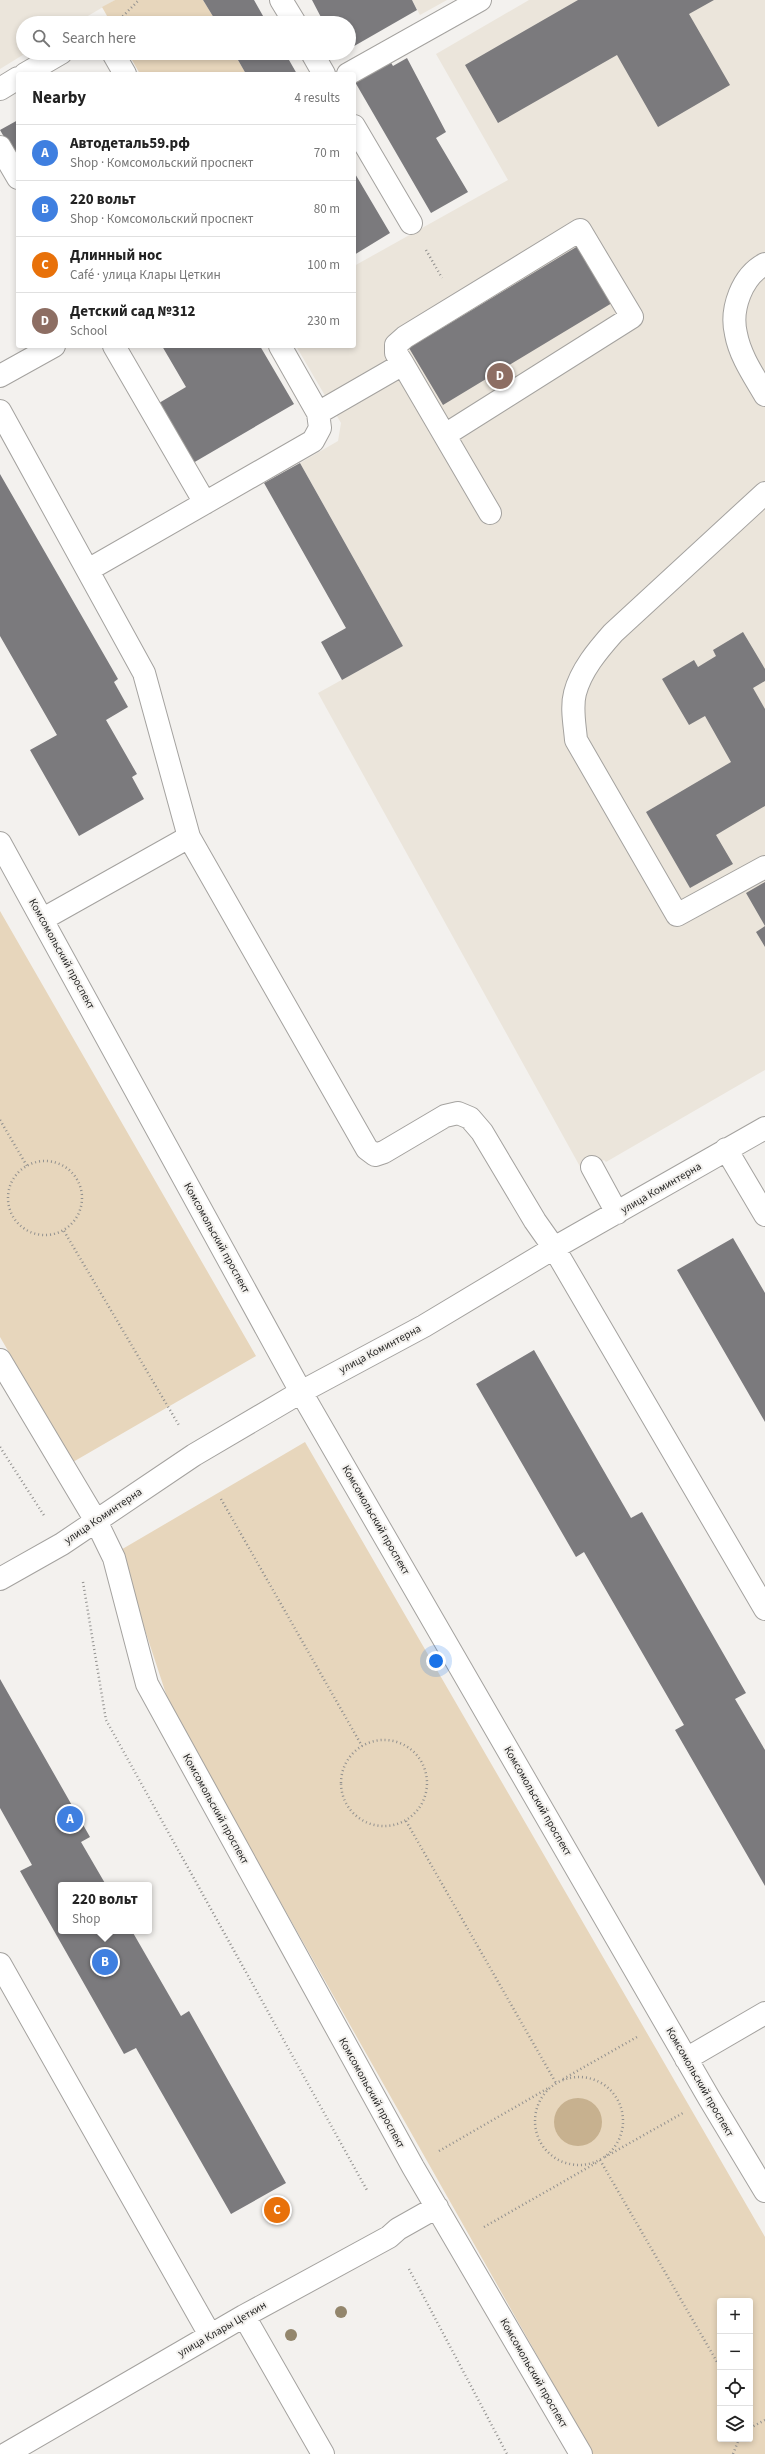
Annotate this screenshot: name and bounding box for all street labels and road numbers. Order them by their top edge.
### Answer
street label: Комсомольский проспект [25,896,99,1012]
street label: улица Коминтерна [618,1159,704,1217]
street label: Комсомольский проспект [180,1180,254,1296]
street label: улица Коминтерна [336,1321,424,1377]
street label: Комсомольский проспект [338,1462,414,1578]
street label: улица Коминтерна [61,1484,145,1548]
street label: Комсомольский проспект [500,1743,576,1859]
street label: Комсомольский проспект [179,1751,253,1867]
street label: Комсомольский проспект [662,2024,738,2140]
street label: Комсомольский проспект [335,2035,409,2151]
street label: улица Клары Цеткин [175,2297,269,2361]
street label: Комсомольский проспект [496,2315,572,2431]

